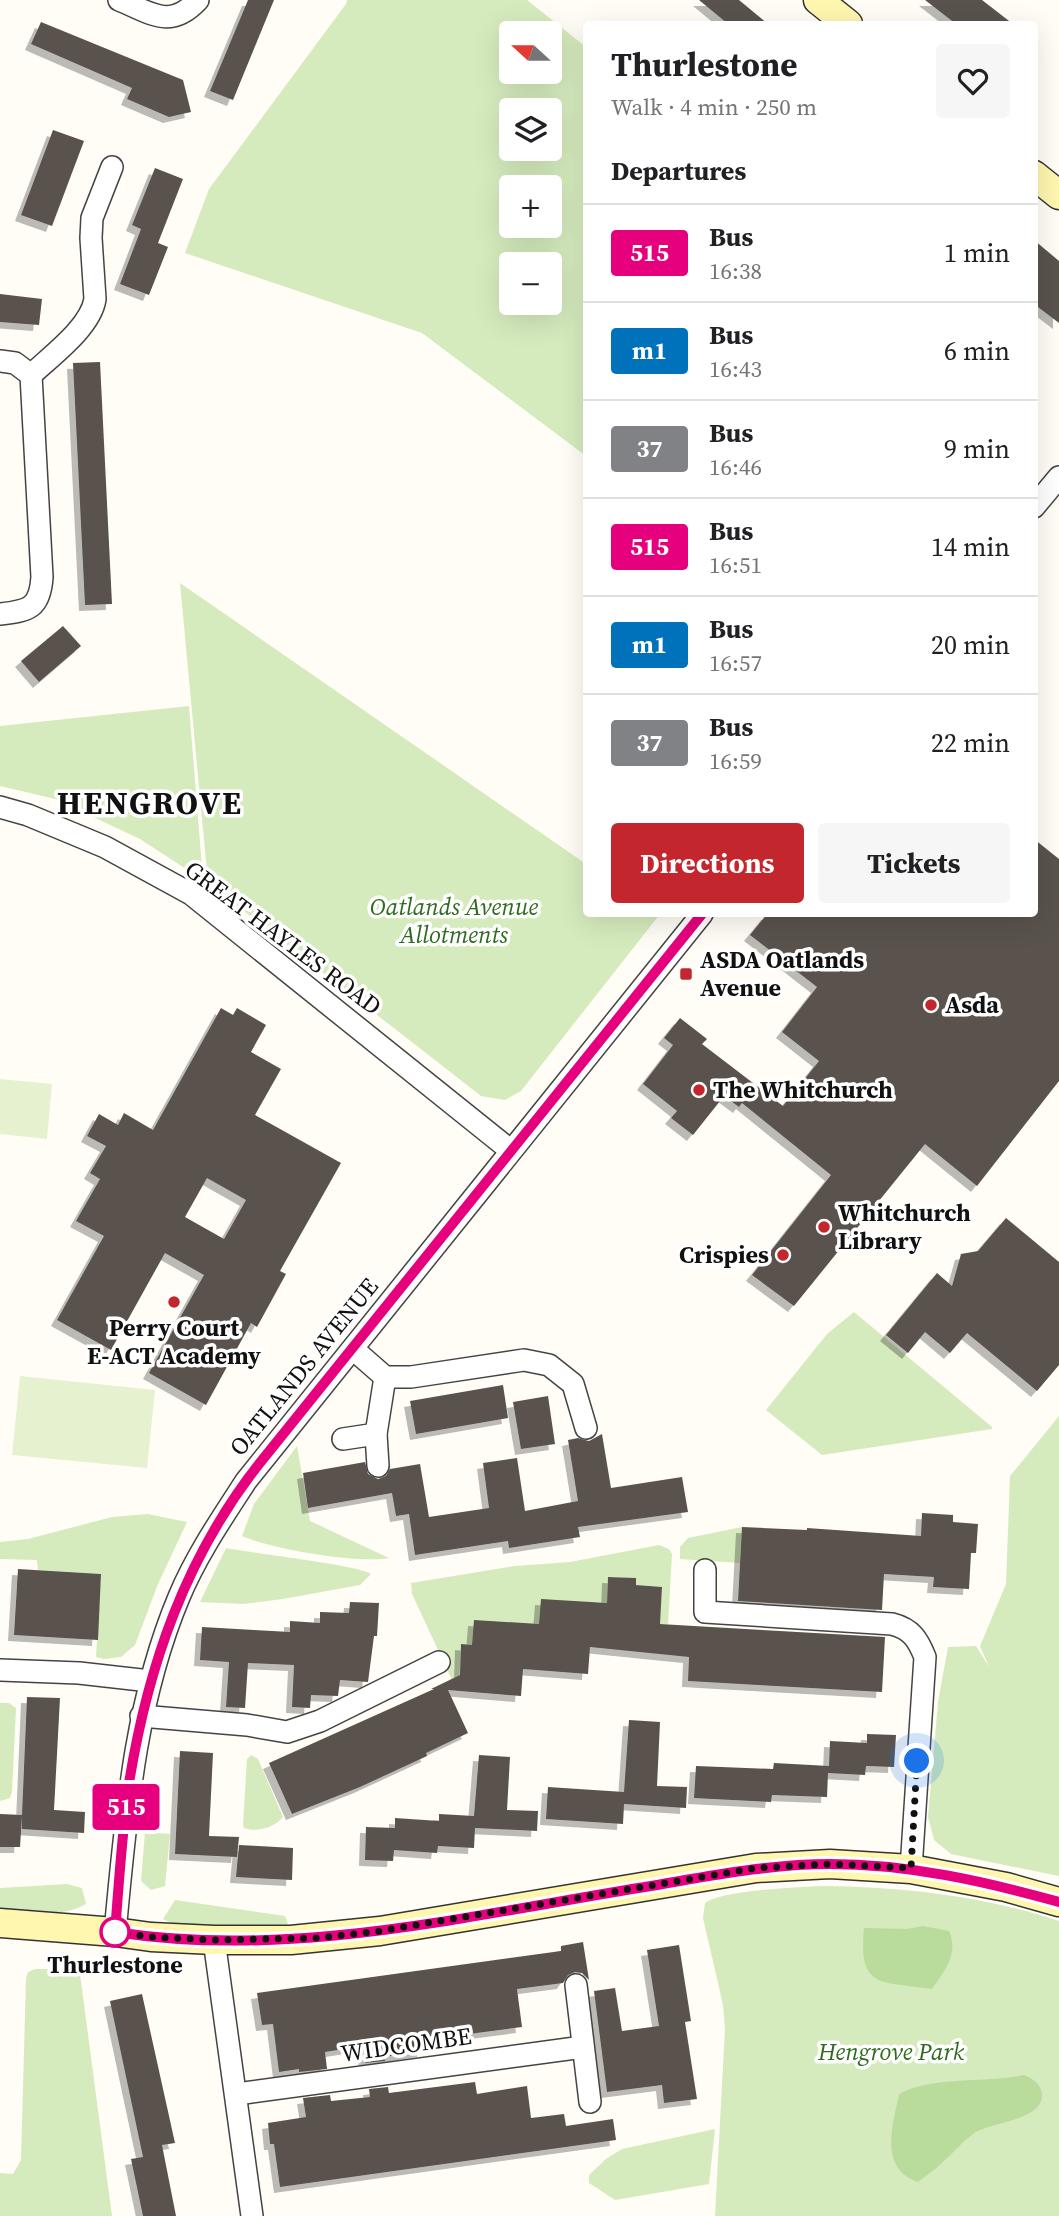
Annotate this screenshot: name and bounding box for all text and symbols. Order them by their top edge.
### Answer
north arrow [499,21,562,84]
map controls [499,21,562,315]
text: Thurlestone [611,42,797,87]
button: heart [936,44,1010,118]
text: Walk · 4 min · 250 m [611,91,817,123]
button: layers [499,98,562,161]
text: Departures [611,153,746,189]
button: + [499,175,562,238]
text: Bus [709,219,753,255]
text: 1 min [944,235,1010,271]
text: 515 [630,236,669,269]
button: − [499,252,562,315]
text: 16:38 [709,255,762,287]
text: Bus [709,317,753,353]
text: 6 min [944,333,1010,369]
text: m1 [632,334,667,367]
text: 16:43 [709,353,762,385]
text: Bus [709,415,753,451]
text: 9 min [944,431,1010,467]
text: 37 [636,432,663,465]
text: 16:46 [709,451,762,483]
text: Bus [709,513,753,549]
text: 14 min [931,529,1010,565]
text: 515 [630,530,669,563]
text: 16:51 [709,549,762,581]
text: Bus [709,611,753,647]
text: 20 min [931,627,1010,663]
text: m1 [632,628,667,661]
text: 16:57 [709,647,762,679]
text: Bus [709,709,753,745]
text: 22 min [931,725,1010,761]
text: 37 [636,726,663,759]
text: 16:59 [709,745,762,777]
district label: HENGROVE [57,781,243,825]
button: Directions [611,823,804,903]
button: Tickets [818,823,1010,903]
street label: GREAT HAYLES ROAD [178,853,388,1022]
park label: Oatlands Avenue Allotments [370,890,539,951]
place label: ASDA Oatlands Avenue [700,943,864,1004]
marker: ASDA Oatlands Avenue [678,966,694,982]
place label: Asda [945,988,999,1021]
marker: Asda [923,997,939,1013]
place label: The Whitchurch [713,1073,893,1106]
marker: The Whitchurch [691,1082,707,1098]
place label: Whitchurch Library [838,1196,971,1257]
marker: Whitchurch Library [816,1219,832,1235]
place label: Crispies [679,1238,769,1271]
marker: Crispies [775,1247,791,1263]
street label: OATLANDS AVENUE [222,1271,386,1463]
marker: Perry Court E-ACT Academy [166,1294,182,1310]
place label: Perry Court E-ACT Academy [87,1311,261,1372]
your location [899,1743,934,1778]
line badge: 515 [86,1784,166,1830]
text: 515 [106,1790,146,1823]
marker: Thurlestone [100,1917,130,1947]
place label: Thurlestone [47,1948,183,1981]
street label: WIDCOMBE [339,2019,473,2070]
park label: Hengrove Park [817,2035,965,2068]

